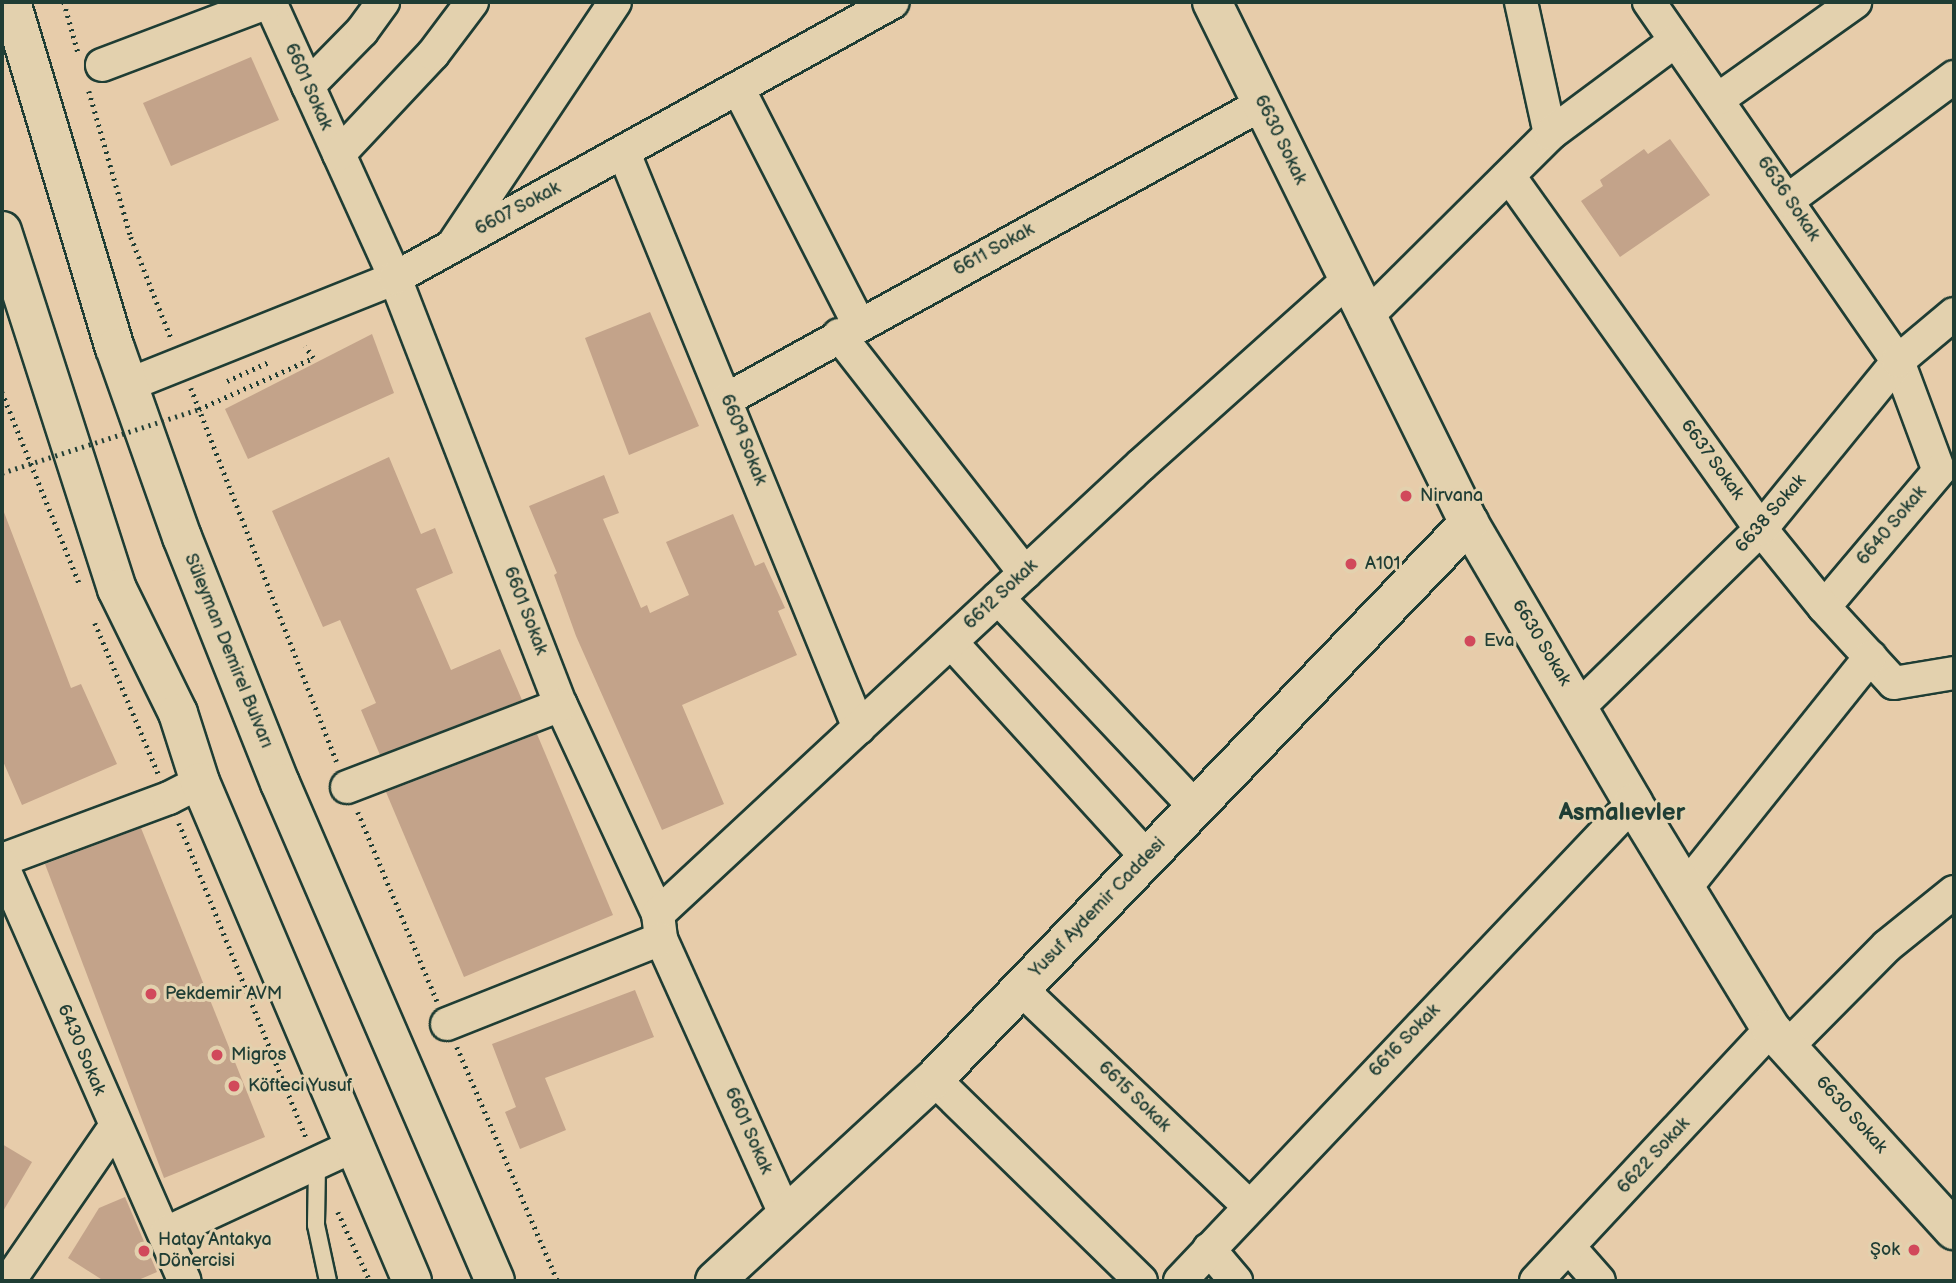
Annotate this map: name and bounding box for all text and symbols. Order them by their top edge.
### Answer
street label: 6601 Sokak [279,40,337,134]
street label: 6630 Sokak [1249,92,1311,188]
street label: 6636 Sokak [1752,153,1824,245]
street label: 6607 Sokak [471,177,565,241]
street label: 6611 Sokak [950,219,1038,281]
street label: 6609 Sokak [715,391,771,489]
street label: 6637 Sokak [1675,415,1749,505]
street label: 6638 Sokak [1731,470,1811,558]
street label: 6640 Sokak [1853,482,1931,570]
place label: Nirvana [1420,485,1483,507]
marker: Nirvana [1398,488,1414,504]
street label: Süleyman Demirel Bulvarı [179,551,277,751]
place label: A101 [1365,553,1401,575]
street label: 6612 Sokak [960,555,1042,635]
marker: A101 [1343,556,1359,572]
street label: 6601 Sokak [498,564,552,658]
street label: 6630 Sokak [1507,596,1575,690]
place label: Eva [1484,630,1514,652]
marker: Eva [1462,633,1478,649]
district label: Asmalıevler [1559,799,1685,827]
street label: Yusuf Aydemir Caddesi [1026,834,1170,982]
place label: Pekdemir AVM [165,983,282,1005]
marker: Pekdemir AVM [143,986,159,1002]
street label: 6616 Sokak [1365,1000,1445,1082]
street label: 6430 Sokak [52,1001,110,1099]
place label: Migros [231,1044,286,1066]
marker: Migros [209,1047,225,1063]
street label: 6615 Sokak [1093,1057,1175,1137]
street label: 6630 Sokak [1810,1072,1892,1158]
place label: Köfteci Yusuf [248,1075,353,1097]
marker: Köfteci Yusuf [226,1078,242,1094]
street label: 6601 Sokak [719,1084,777,1178]
street label: 6622 Sokak [1613,1113,1695,1199]
place label: Hatay Antakya Dönercisi [158,1230,273,1272]
place label: Şok [1870,1239,1900,1261]
marker: Şok [1906,1242,1922,1258]
marker: Hatay Antakya Dönercisi [136,1243,152,1259]

